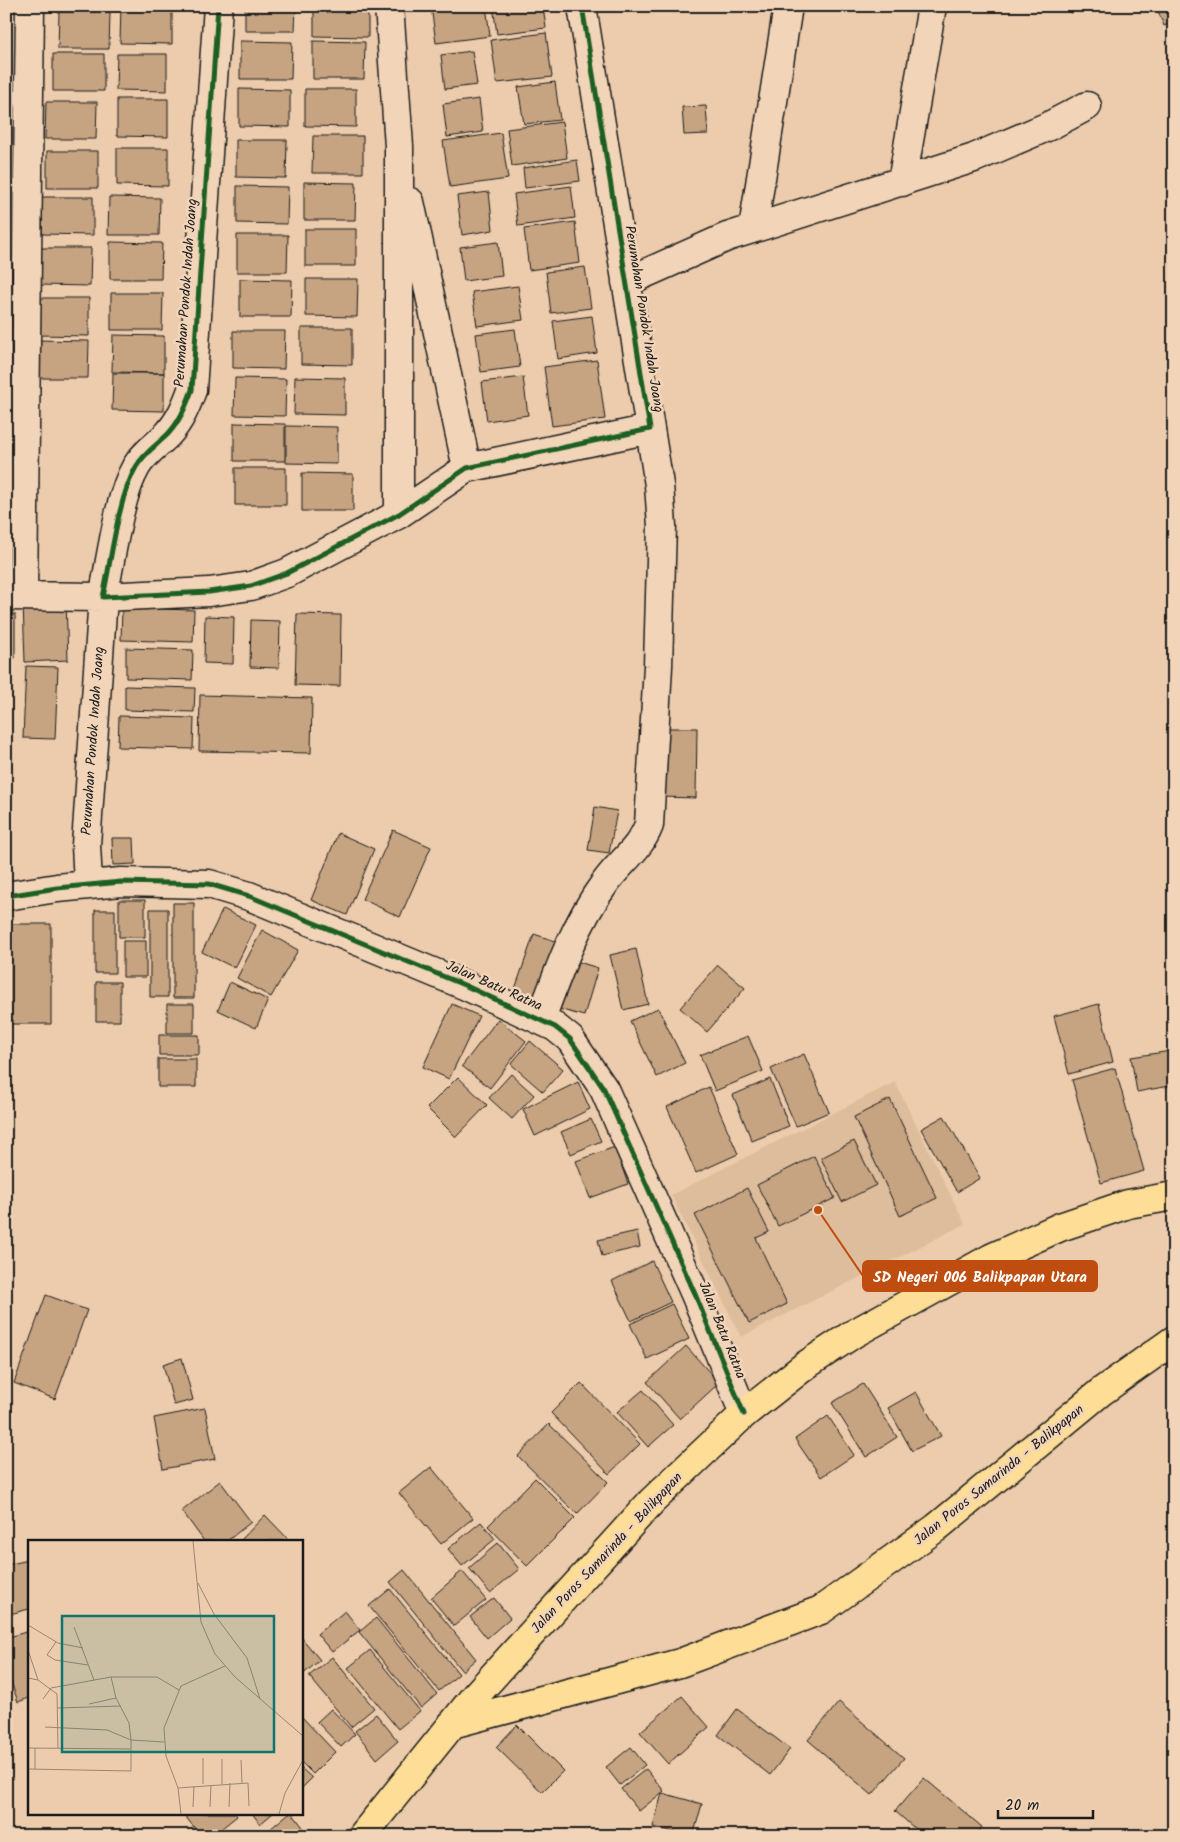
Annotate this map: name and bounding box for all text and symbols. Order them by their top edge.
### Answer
street label: Perumahan Pondok Indah Joang [168,198,204,388]
street label: Perumahan Pondok Indah Joang [618,224,670,414]
street label: Perumahan Pondok Indah Joang [75,646,111,836]
street label: Jalan Batu Ratna [442,955,546,1017]
callout: SD Negeri 006 Balikpapan Utara [863,1261,1097,1291]
text: SD Negeri 006 Balikpapan Utara [873,1266,1087,1290]
street label: Jalan Batu Ratna [692,1278,752,1382]
street label: Jalan Poros Samarinda - Balikpapan [909,1399,1089,1551]
street label: Jalan Poros Samarinda - Balikpapan [526,1467,688,1639]
inset map [28,1540,302,1814]
scale bar [998,1787,1092,1819]
text: 20 m [1005,1794,1039,1818]

